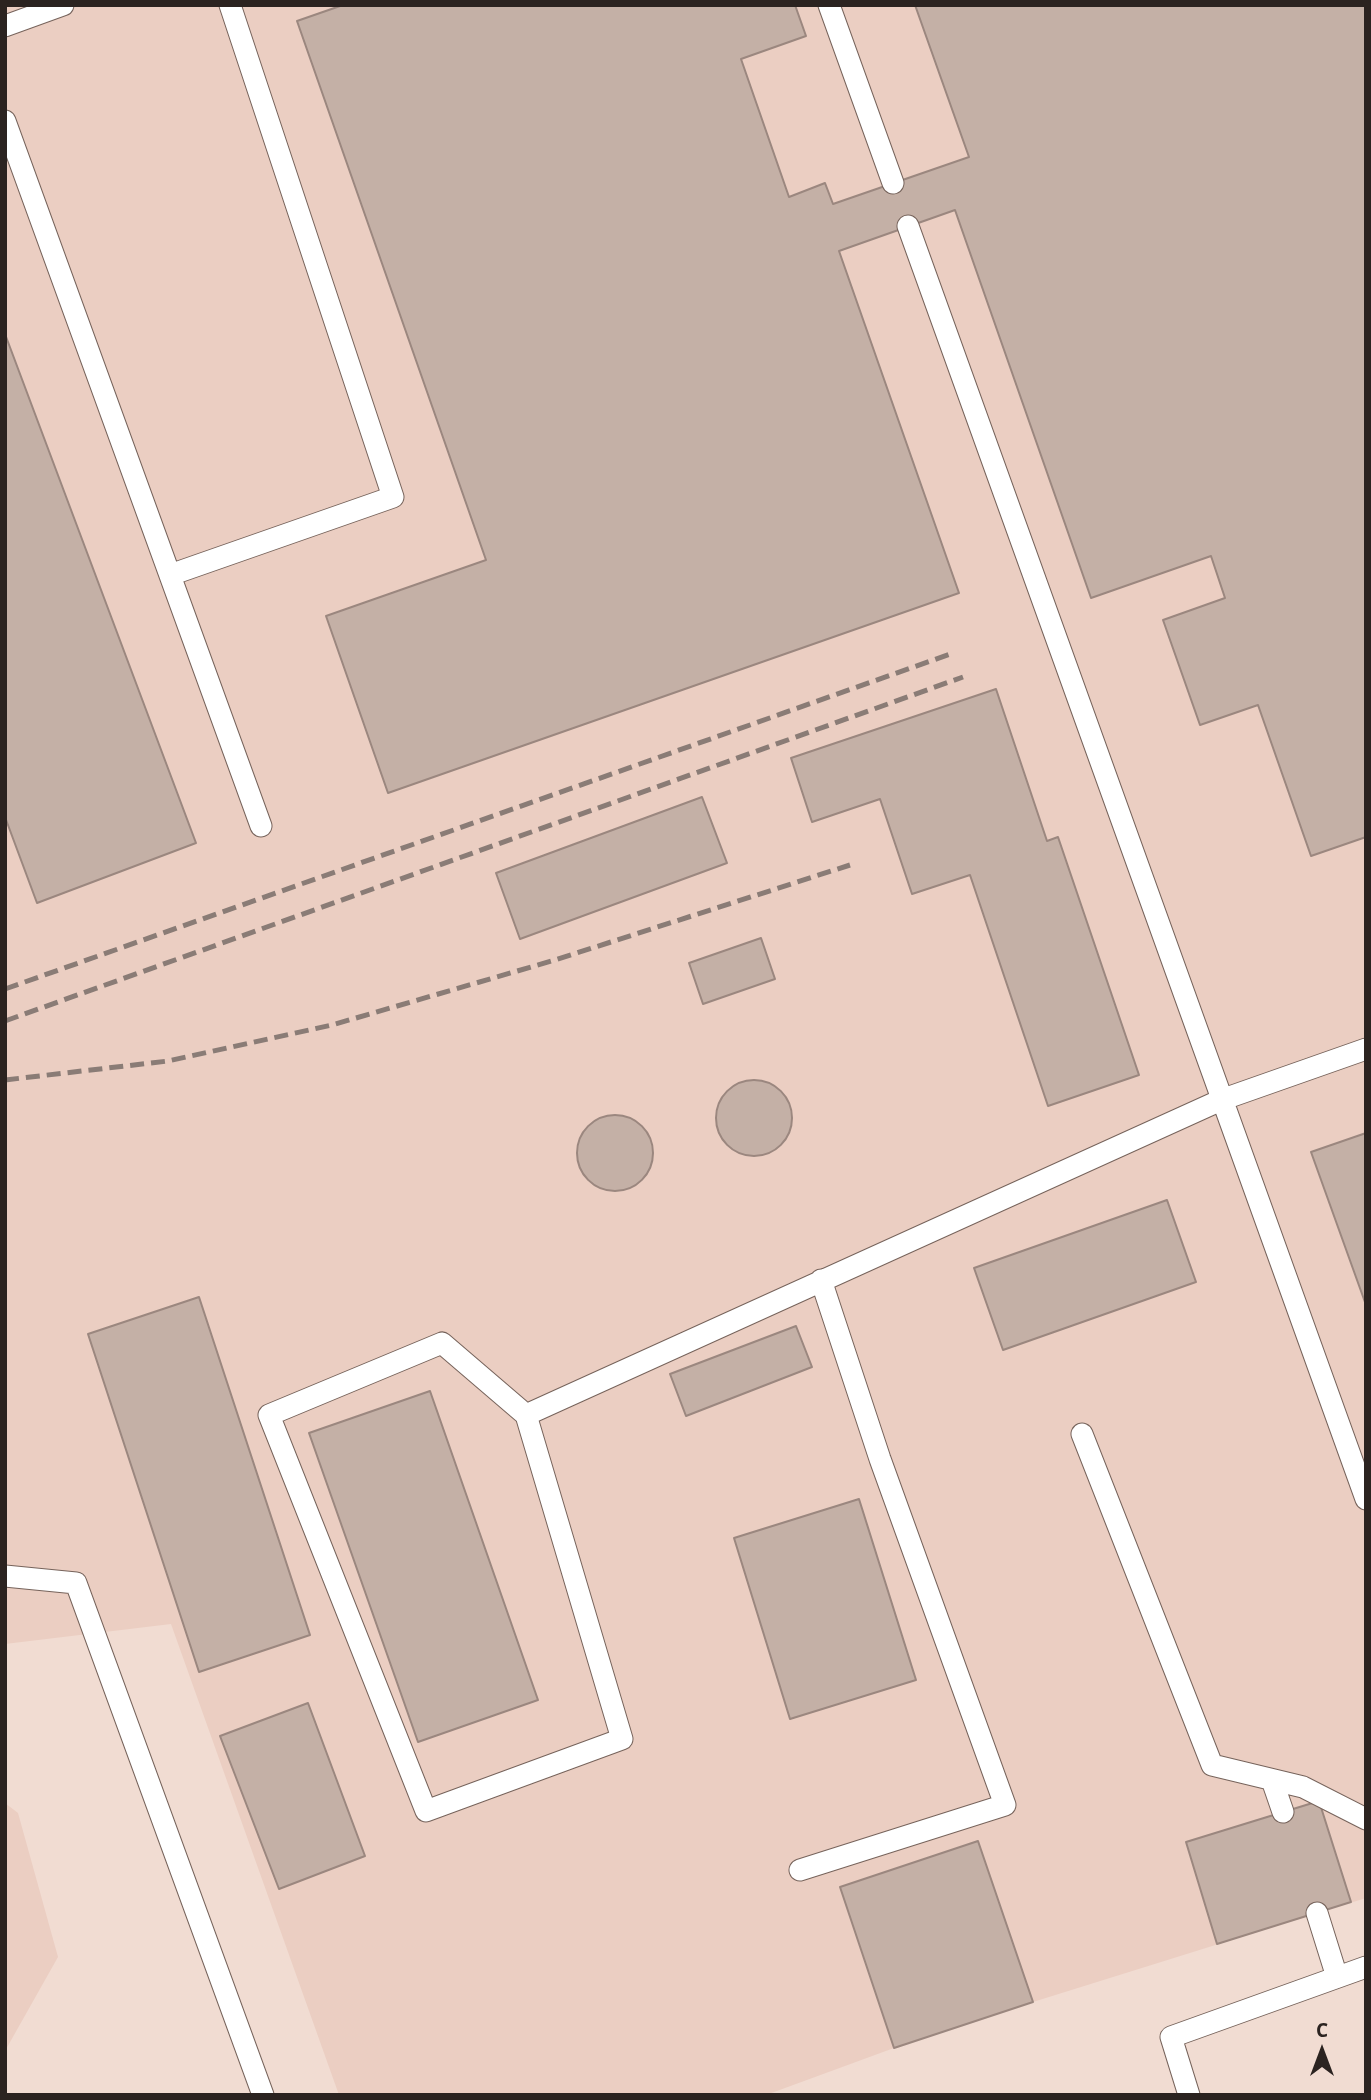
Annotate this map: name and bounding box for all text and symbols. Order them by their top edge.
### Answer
north arrow [1287,2016,1357,2086]
text: С [1316,2017,1328,2043]

